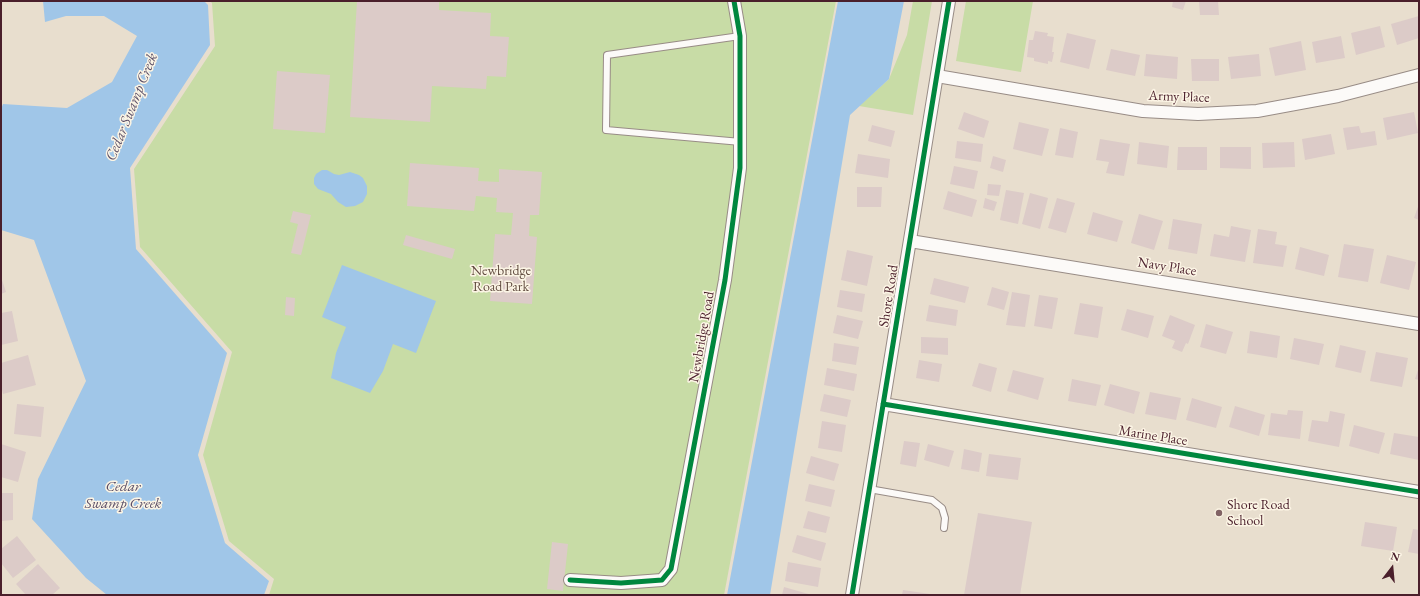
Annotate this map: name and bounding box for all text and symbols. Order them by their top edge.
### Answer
water label: Cedar Swamp Creek [102,50,162,164]
street label: Army Place [1148,88,1210,106]
street label: Navy Place [1137,254,1197,280]
park label: Newbridge Road Park [471,263,531,296]
street label: Shore Road [876,264,902,328]
street label: Newbridge Road [686,290,718,384]
street label: Marine Place [1117,422,1189,450]
water label: Cedar Swamp Creek [85,478,161,513]
place label: Shore Road School [1227,497,1290,530]
marker: Shore Road School [1214,508,1224,518]
north arrow [1372,548,1412,588]
text: N [1389,549,1402,564]

